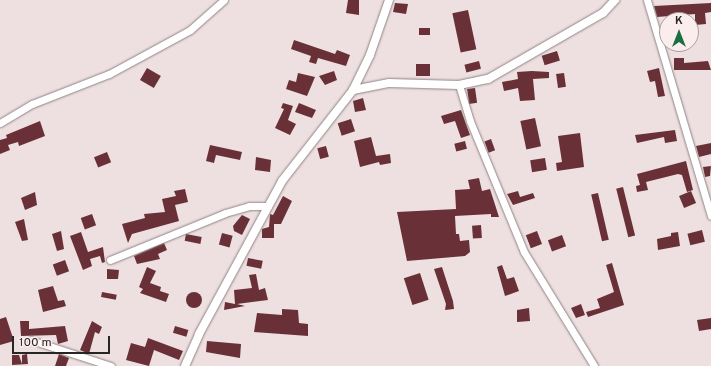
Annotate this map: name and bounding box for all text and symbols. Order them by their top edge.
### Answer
north arrow [659,12,699,52]
text: K [675,14,683,28]
scale bar [14,328,112,354]
text: 100 m [19,335,52,351]

